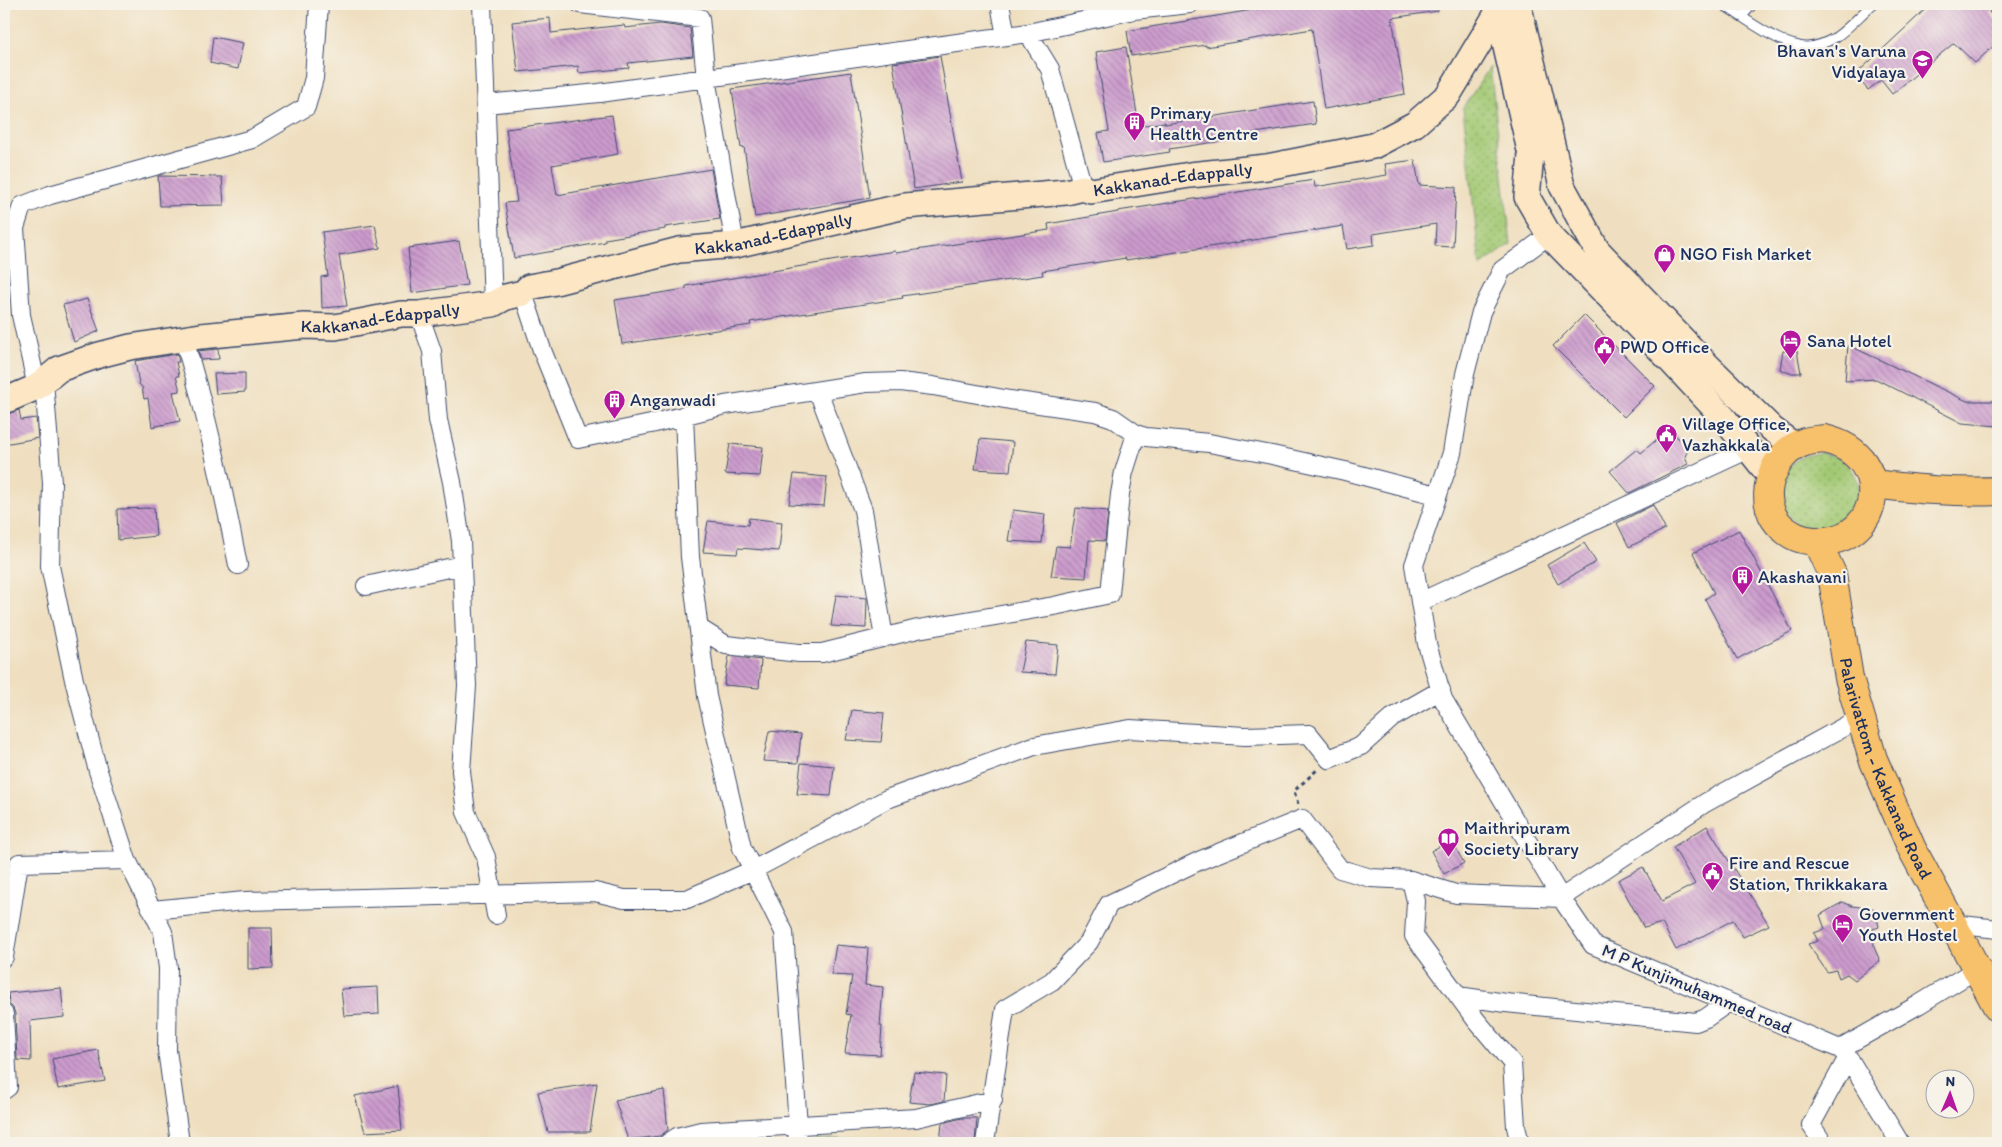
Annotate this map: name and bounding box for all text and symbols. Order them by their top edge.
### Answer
place label: Bhavan's Varuna Vidyalaya [1777,40,1907,83]
school or university icon: Bhavan's Varuna Vidyalaya [1910,49,1934,80]
place label: Primary Health Centre [1150,102,1258,145]
building icon: Primary Health Centre [1122,111,1146,142]
street label: Kakkanad-Edappally [1091,158,1254,202]
street label: Kakkanad-Edappally [693,207,855,260]
shop icon: NGO Fish Market [1652,242,1676,273]
place label: NGO Fish Market [1680,243,1812,265]
street label: Kakkanad-Edappally [300,298,462,339]
hotel icon: Sana Hotel [1779,329,1803,360]
place label: Sana Hotel [1807,330,1892,352]
public building icon: PWD Office [1592,335,1616,366]
place label: PWD Office [1620,336,1709,358]
building icon: Anganwadi [602,388,626,419]
place label: Anganwadi [630,389,716,411]
place label: Village Office, Vazhakkala [1682,413,1790,456]
public building icon: Village Office, Vazhakkala [1654,422,1678,453]
building icon: Akashavani [1730,565,1754,596]
place label: Akashavani [1758,566,1847,588]
street label: Palarivattom - Kakkanad Road [1835,656,1937,883]
place label: Maithripuram Society Library [1464,817,1579,860]
library icon: Maithripuram Society Library [1436,826,1460,857]
place label: Fire and Rescue Station, Thrikkakara [1729,852,1889,895]
public building icon: Fire and Rescue Station, Thrikkakara [1701,861,1725,892]
place label: Government Youth Hostel [1859,903,1957,946]
hotel icon: Government Youth Hostel [1831,912,1855,943]
street label: M P Kunjimuhammed road [1598,939,1796,1039]
north arrow [1924,1070,1974,1120]
text: N [1945,1073,1955,1090]

